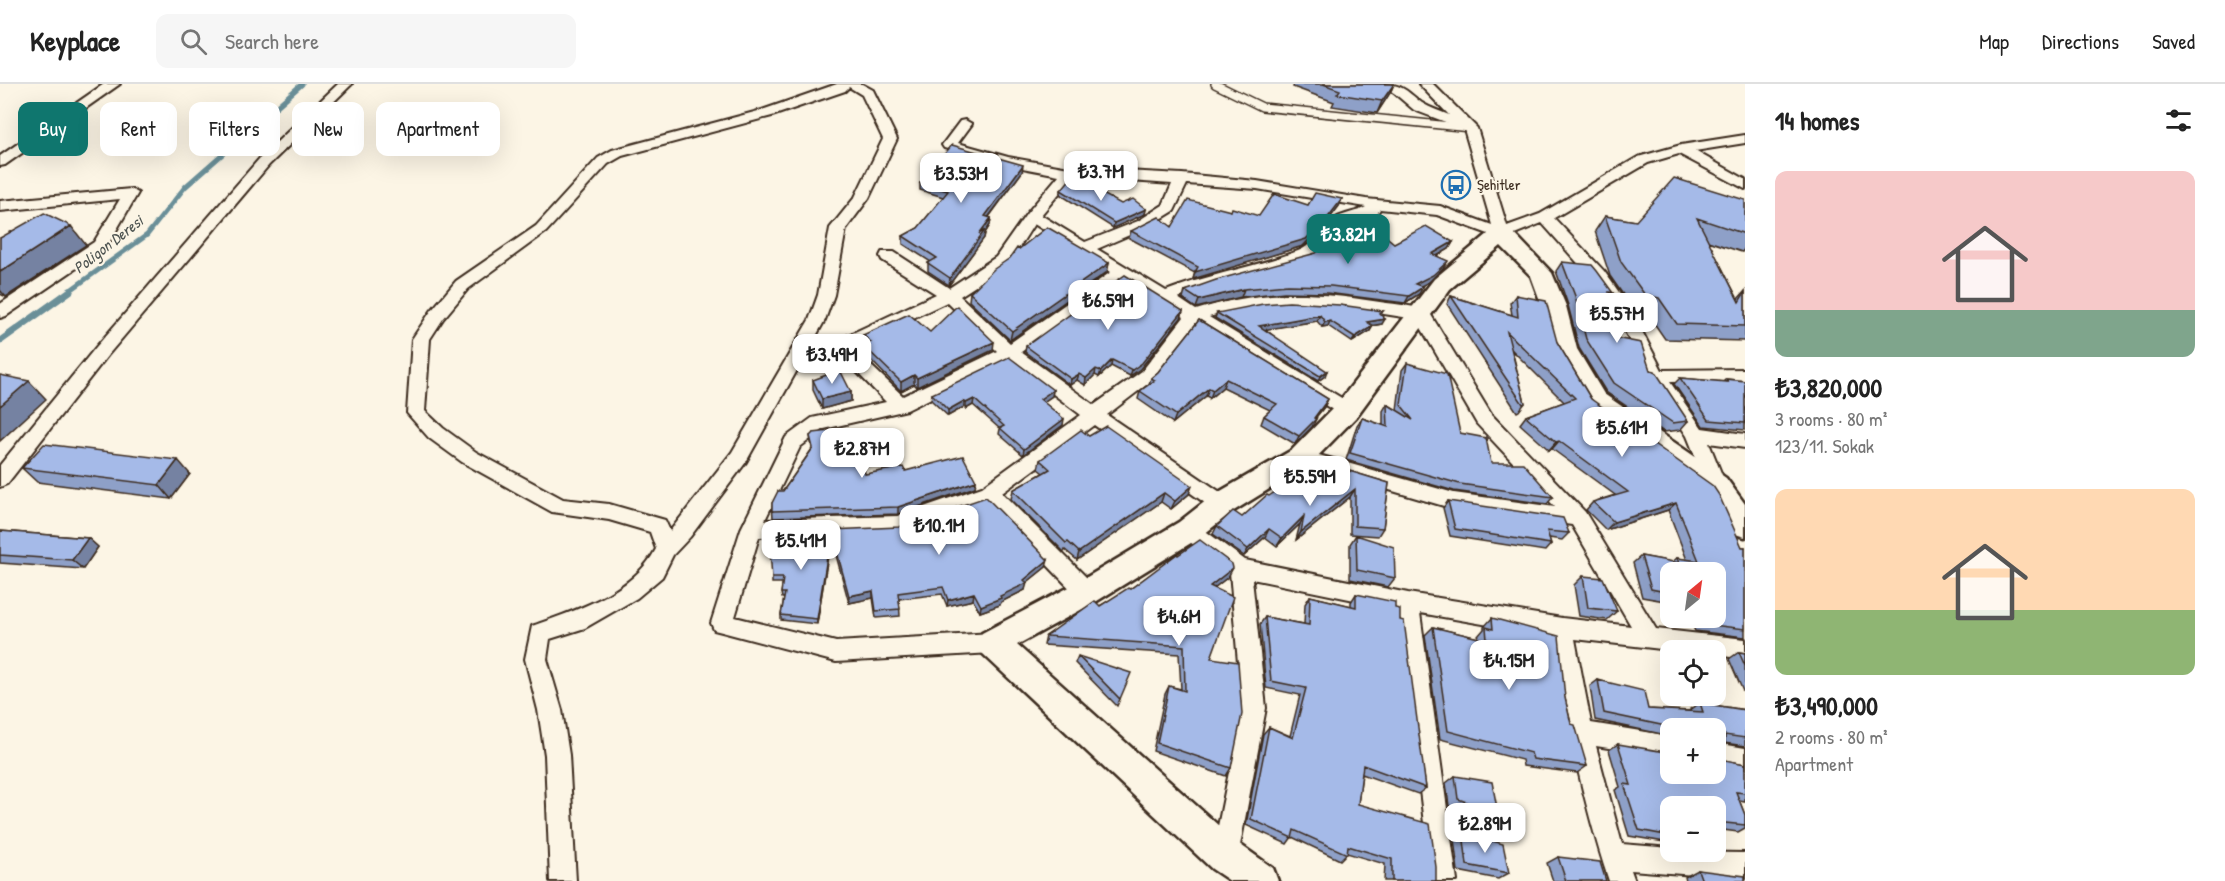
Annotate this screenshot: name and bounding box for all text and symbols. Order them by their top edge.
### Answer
search box [156,14,576,68]
text: Keyplace [30,22,120,60]
icon: search [177,25,210,58]
text: Search here [225,26,319,56]
text: Map [1979,27,2009,56]
text: Directions [2042,27,2119,56]
text: Saved [2152,27,2195,56]
chip: Buy [18,102,88,156]
chip: Rent [100,102,177,156]
chip: Filters [189,102,280,156]
chip: New [292,102,364,156]
chip: Apartment [376,102,500,156]
text: 14 homes [1775,103,1860,138]
icon: filters [2162,104,2195,137]
pin: ₺3.7M [1059,151,1143,202]
pin: ₺3.53M [912,153,1010,204]
text: ₺3.7M [1078,157,1124,184]
text: ₺3.53M [934,159,988,186]
bus stop icon: Şehitler [1440,169,1472,201]
place label: Şehitler [1477,174,1521,195]
water label: Poligon Deresi [69,209,148,278]
icon: home [1931,210,2039,318]
pin: ₺3.82M [1299,214,1397,265]
text: ₺3.82M [1321,220,1375,247]
pin: ₺6.59M [1059,280,1157,331]
text: ₺6.59M [1082,286,1134,313]
pin: ₺5.57M [1568,293,1666,344]
text: ₺5.57M [1590,299,1644,326]
pin: ₺3.49M [783,334,881,385]
text: ₺3.49M [806,340,858,367]
text: ₺3,820,000 [1775,370,1882,405]
text: 3 rooms · 80 m² [1775,405,1887,432]
pin: ₺5.61M [1573,407,1671,458]
text: ₺5.61M [1596,413,1648,440]
pin: ₺2.87M [813,428,911,479]
text: 123/11. Sokak [1775,432,1874,459]
text: ₺2.87M [834,434,890,461]
pin: ₺5.59M [1261,456,1359,507]
text: ₺5.59M [1284,462,1336,489]
pin: ₺10.1M [890,505,988,556]
text: ₺10.1M [913,511,965,538]
pin: ₺5.41M [752,520,850,571]
text: ₺5.41M [776,526,826,553]
icon: home [1931,528,2039,636]
north arrow [1660,562,1726,628]
map controls [1660,562,1726,862]
pin: ₺4.6M [1137,596,1221,647]
text: ₺4.6M [1157,602,1201,629]
pin: ₺4.15M [1460,640,1558,691]
button: locate [1660,640,1726,706]
text: ₺4.15M [1484,646,1534,673]
text: ₺3,490,000 [1775,688,1878,723]
button: + [1660,718,1726,784]
text: 2 rooms · 80 m² [1775,723,1888,750]
text: Apartment [1775,750,1853,777]
button: − [1660,796,1726,862]
pin: ₺2.89M [1436,803,1534,854]
text: ₺2.89M [1459,809,1511,836]

